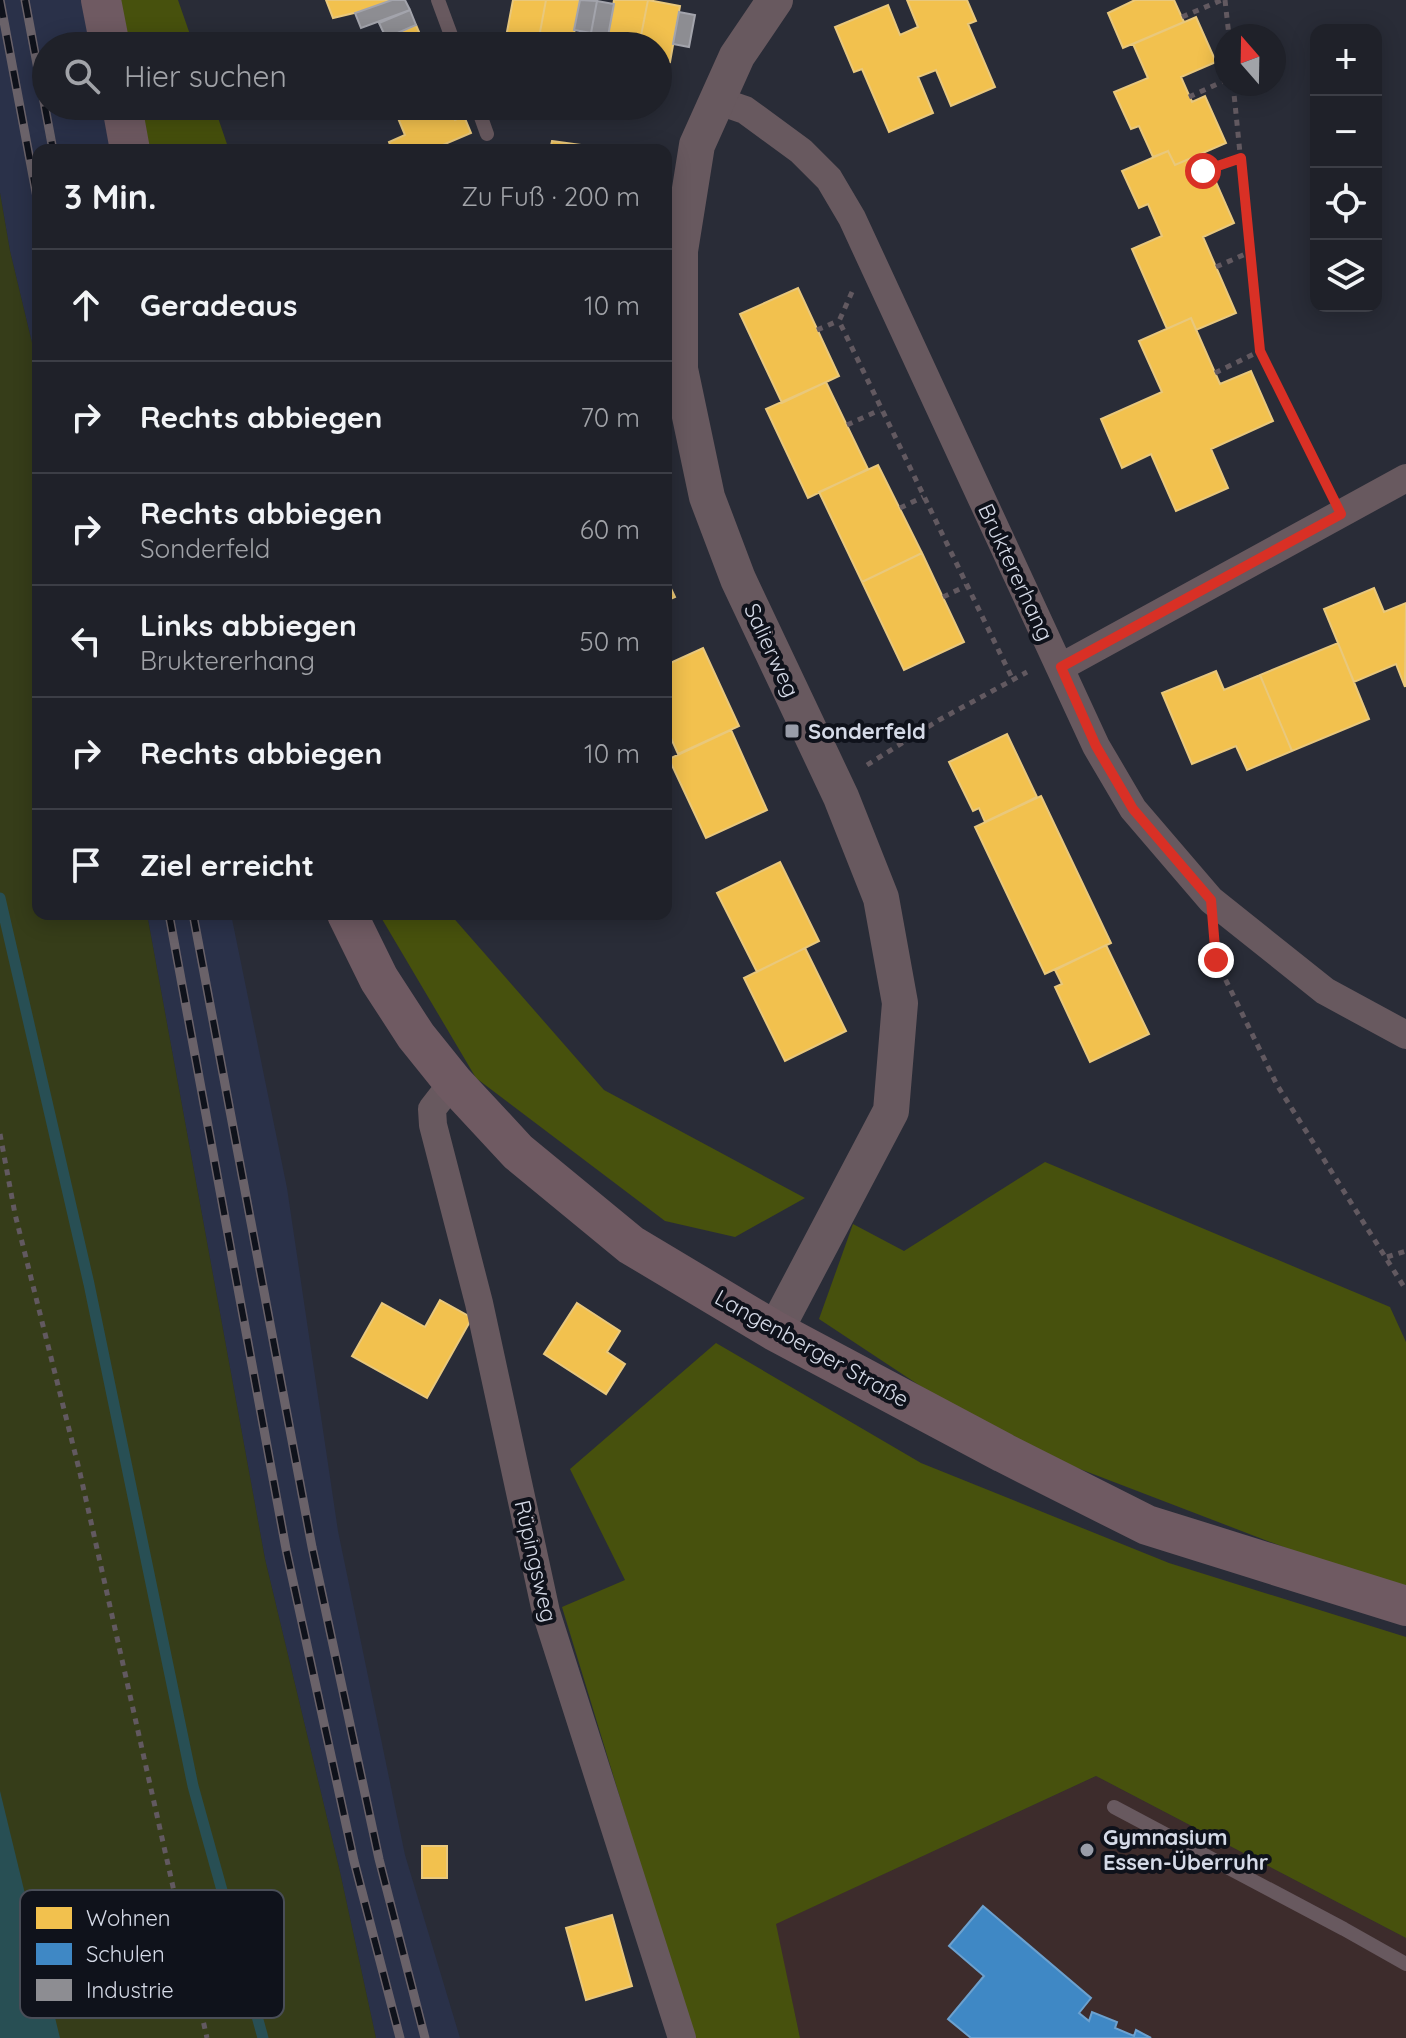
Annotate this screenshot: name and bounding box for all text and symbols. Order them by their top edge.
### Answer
north arrow [1214,24,1286,96]
map controls [1310,24,1382,312]
button: + [1310,24,1382,96]
search box [32,32,672,120]
icon: search [60,54,104,98]
text: Hier suchen [124,57,287,95]
button: − [1310,96,1382,168]
route start [1185,153,1221,189]
button: locate [1310,168,1382,240]
text: 3 Min. [64,175,156,218]
text: Zu Fuß · 200 m [461,180,640,213]
button: layers [1310,240,1382,312]
icon: ahead [64,283,108,327]
text: Geradeaus [140,286,297,324]
text: 10 m [584,289,640,322]
icon: right [64,395,108,439]
text: Rechts abbiegen [140,398,382,436]
text: 70 m [580,401,640,434]
text: Rechts abbiegen [140,494,382,532]
street label: Bruktererhang [972,499,1060,645]
icon: right [64,507,108,551]
text: 60 m [580,513,640,546]
text: Sonderfeld [140,532,270,565]
street label: Salierweg [738,599,806,701]
text: Links abbiegen [140,606,357,644]
icon: left [64,619,108,663]
text: 50 m [580,625,640,658]
text: Bruktererhang [140,644,315,677]
place label: Sonderfeld [808,717,926,745]
marker: Sonderfeld [783,722,801,740]
icon: right [64,731,108,775]
text: Rechts abbiegen [140,734,382,772]
text: 10 m [584,737,640,770]
icon: arrive [64,843,108,887]
text: Ziel erreicht [140,846,314,884]
route end [1198,942,1234,978]
street label: Langenberger Straße [710,1283,914,1413]
street label: Rüpingsweg [508,1497,564,1625]
place label: Gymnasium Essen-Überruhr [1103,1823,1269,1876]
marker: Gymnasium Essen-Überruhr [1078,1841,1096,1859]
legend [20,1890,284,2018]
text: Wohnen [86,1904,171,1932]
text: Schulen [86,1940,165,1968]
text: Industrie [86,1976,174,2004]

